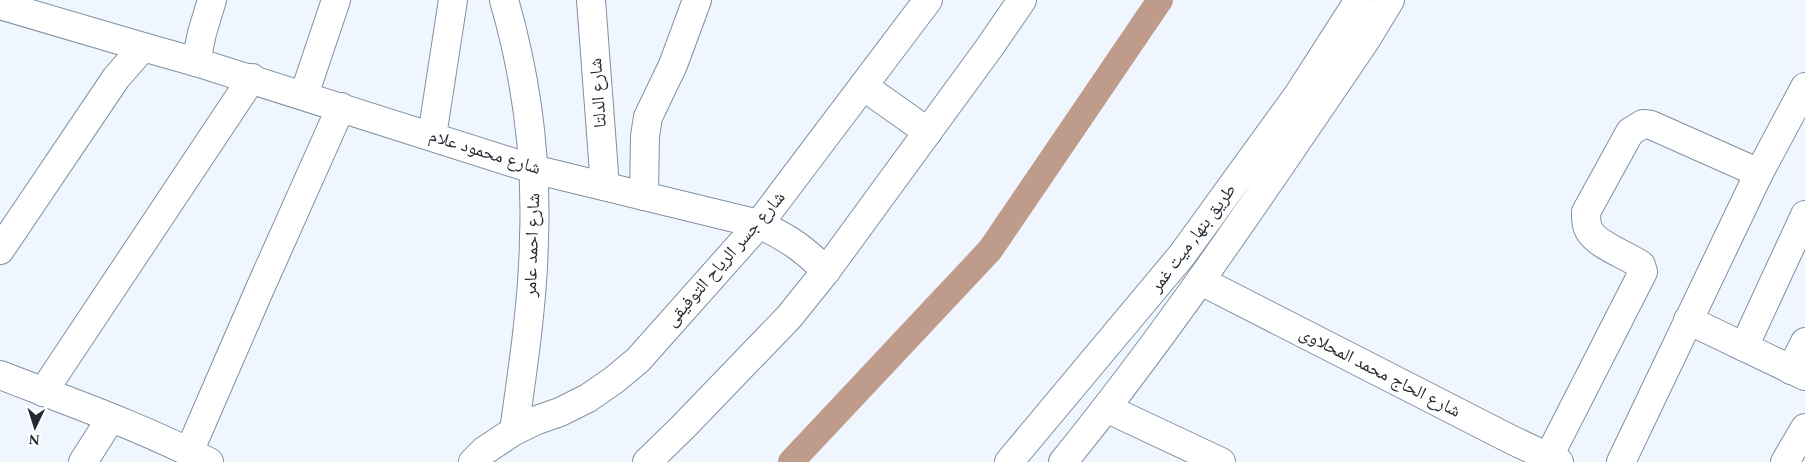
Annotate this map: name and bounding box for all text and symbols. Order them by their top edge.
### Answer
street label: شارع الدلتا [582,57,614,129]
street label: شارع محمود علام [426,122,544,182]
street label: طريق بنها, ميت غمر [1143,178,1243,299]
street label: شارع جسر الرياح التوفيقى [658,185,792,333]
street label: شارع احمد عامر [517,193,547,298]
street label: شارع الحاج محمد المحلاوى [1295,320,1465,424]
north arrow [10,402,60,452]
text: N [28,429,41,450]

